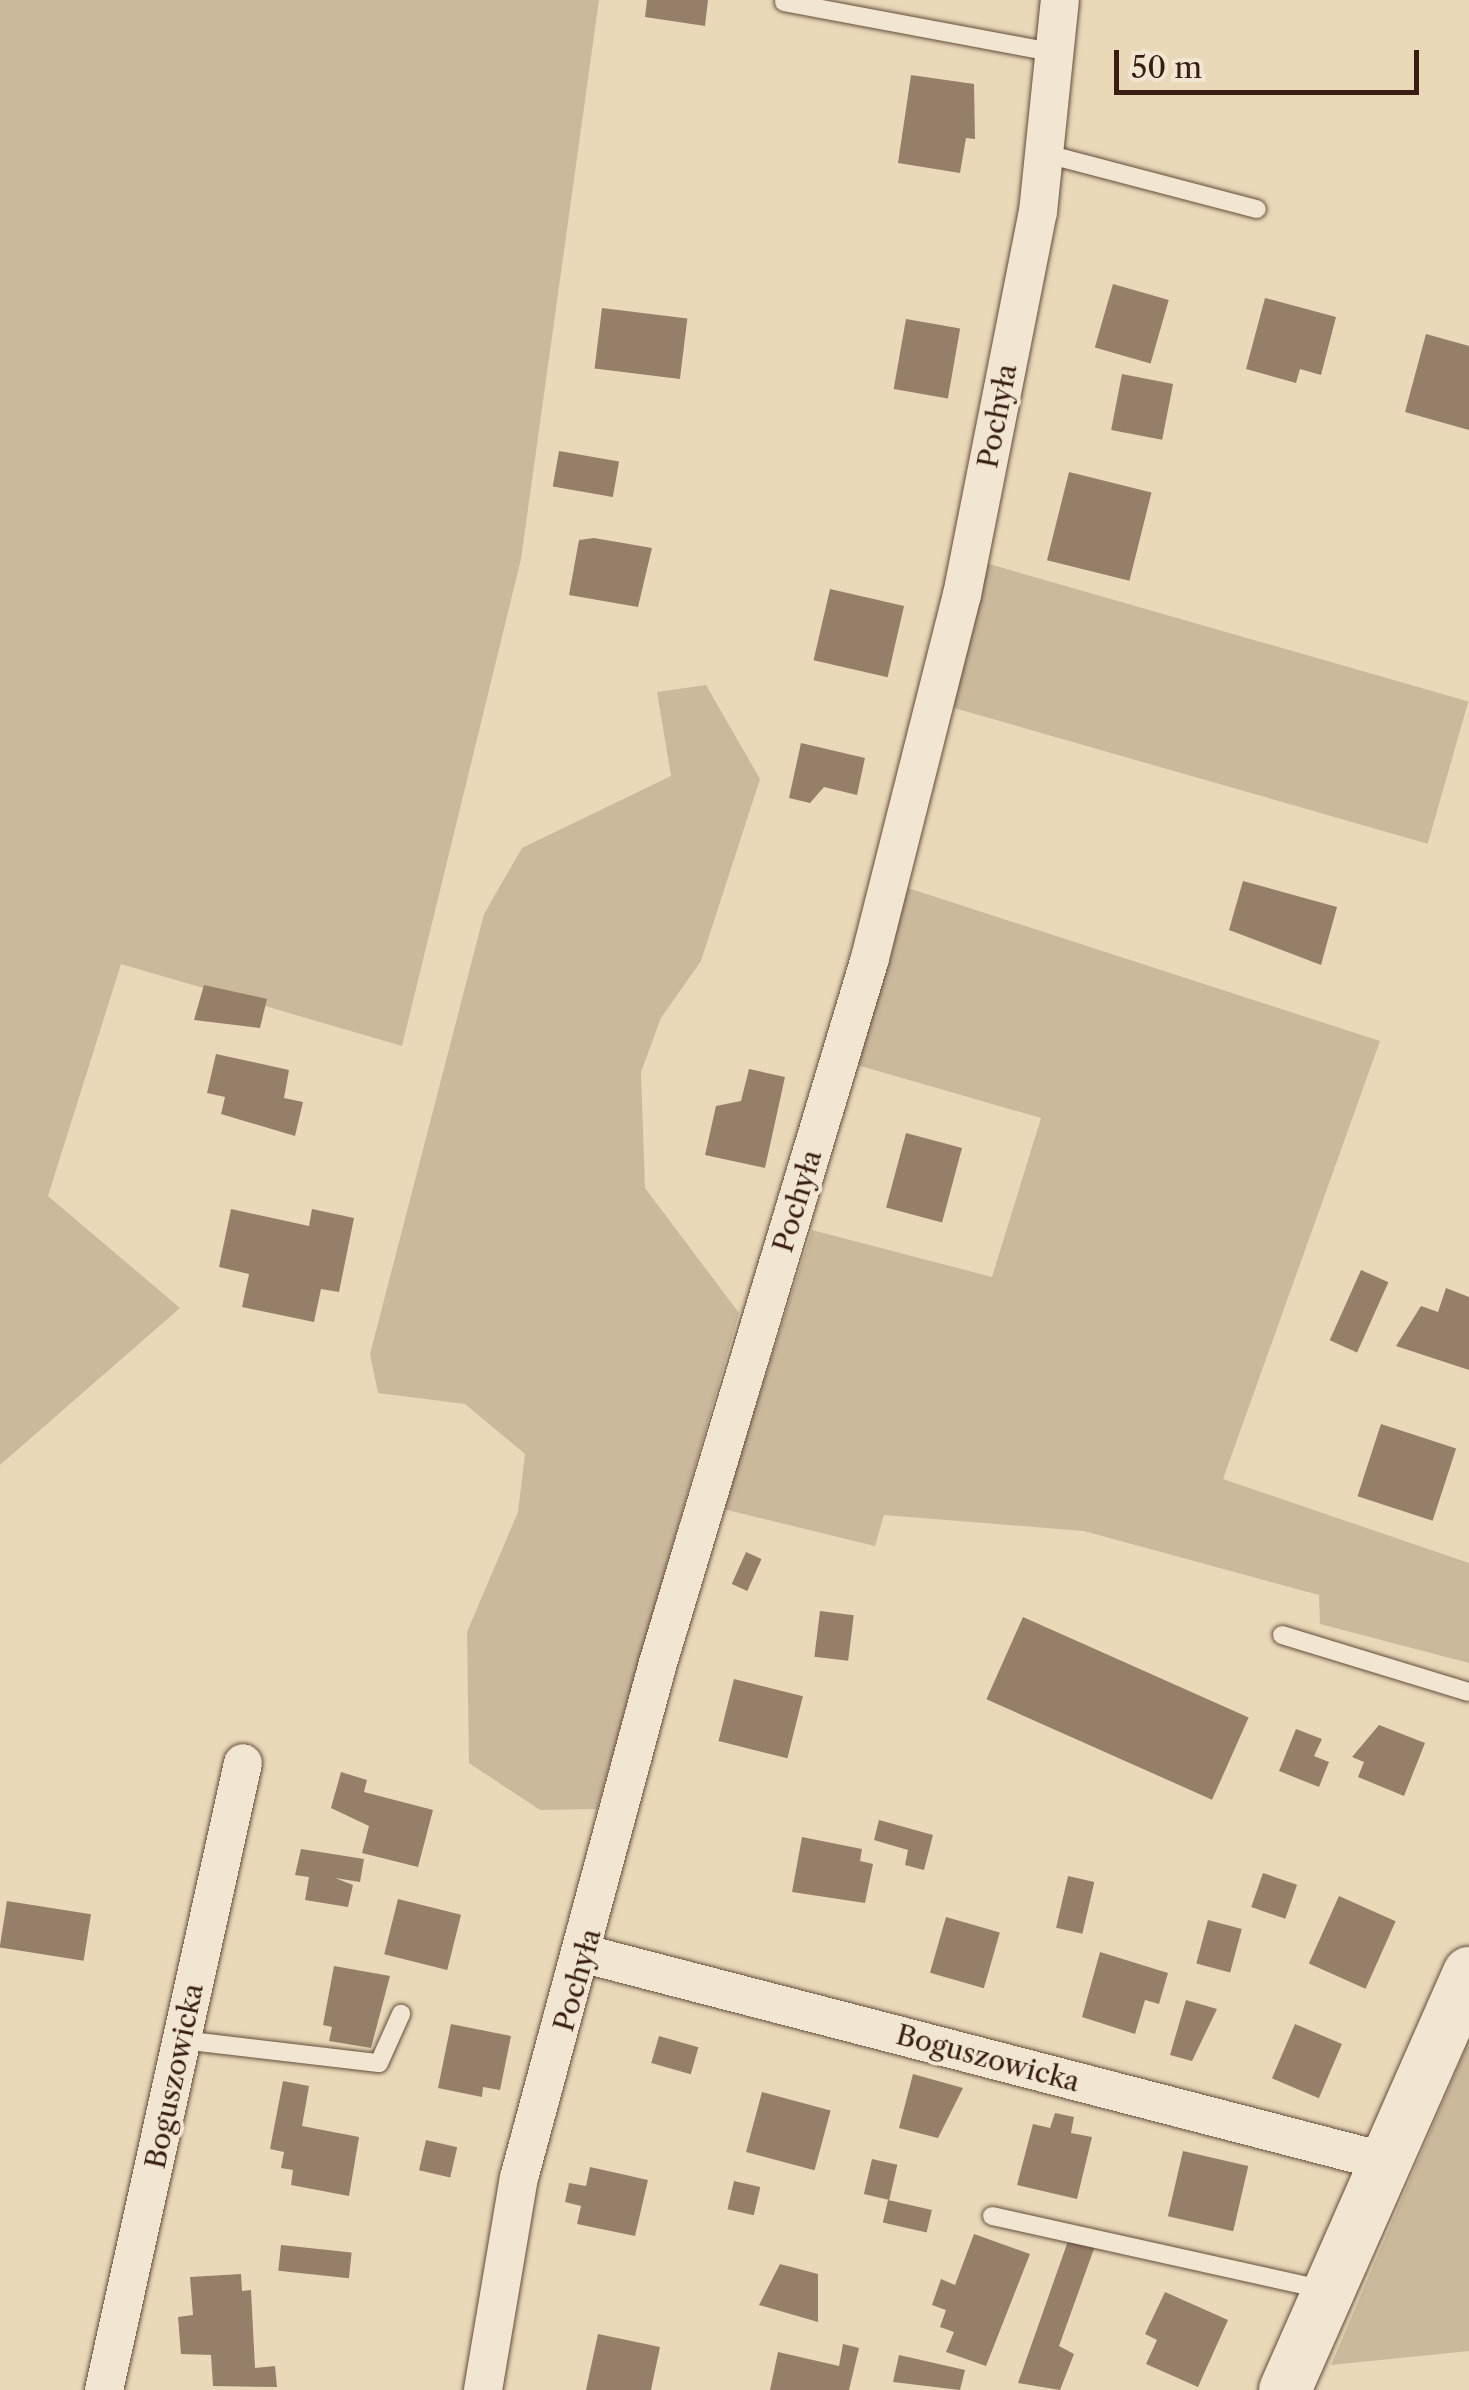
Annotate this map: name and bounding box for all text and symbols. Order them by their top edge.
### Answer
scale bar [1119,30,1424,92]
text: 50 m [1131,49,1202,86]
street label: Pochyła [970,361,1024,471]
street label: Pochyła [766,1146,828,1256]
street label: Pochyła [546,1925,608,2035]
street label: Boguszowicka [138,1980,210,2172]
street label: Boguszowicka [893,2017,1083,2099]

